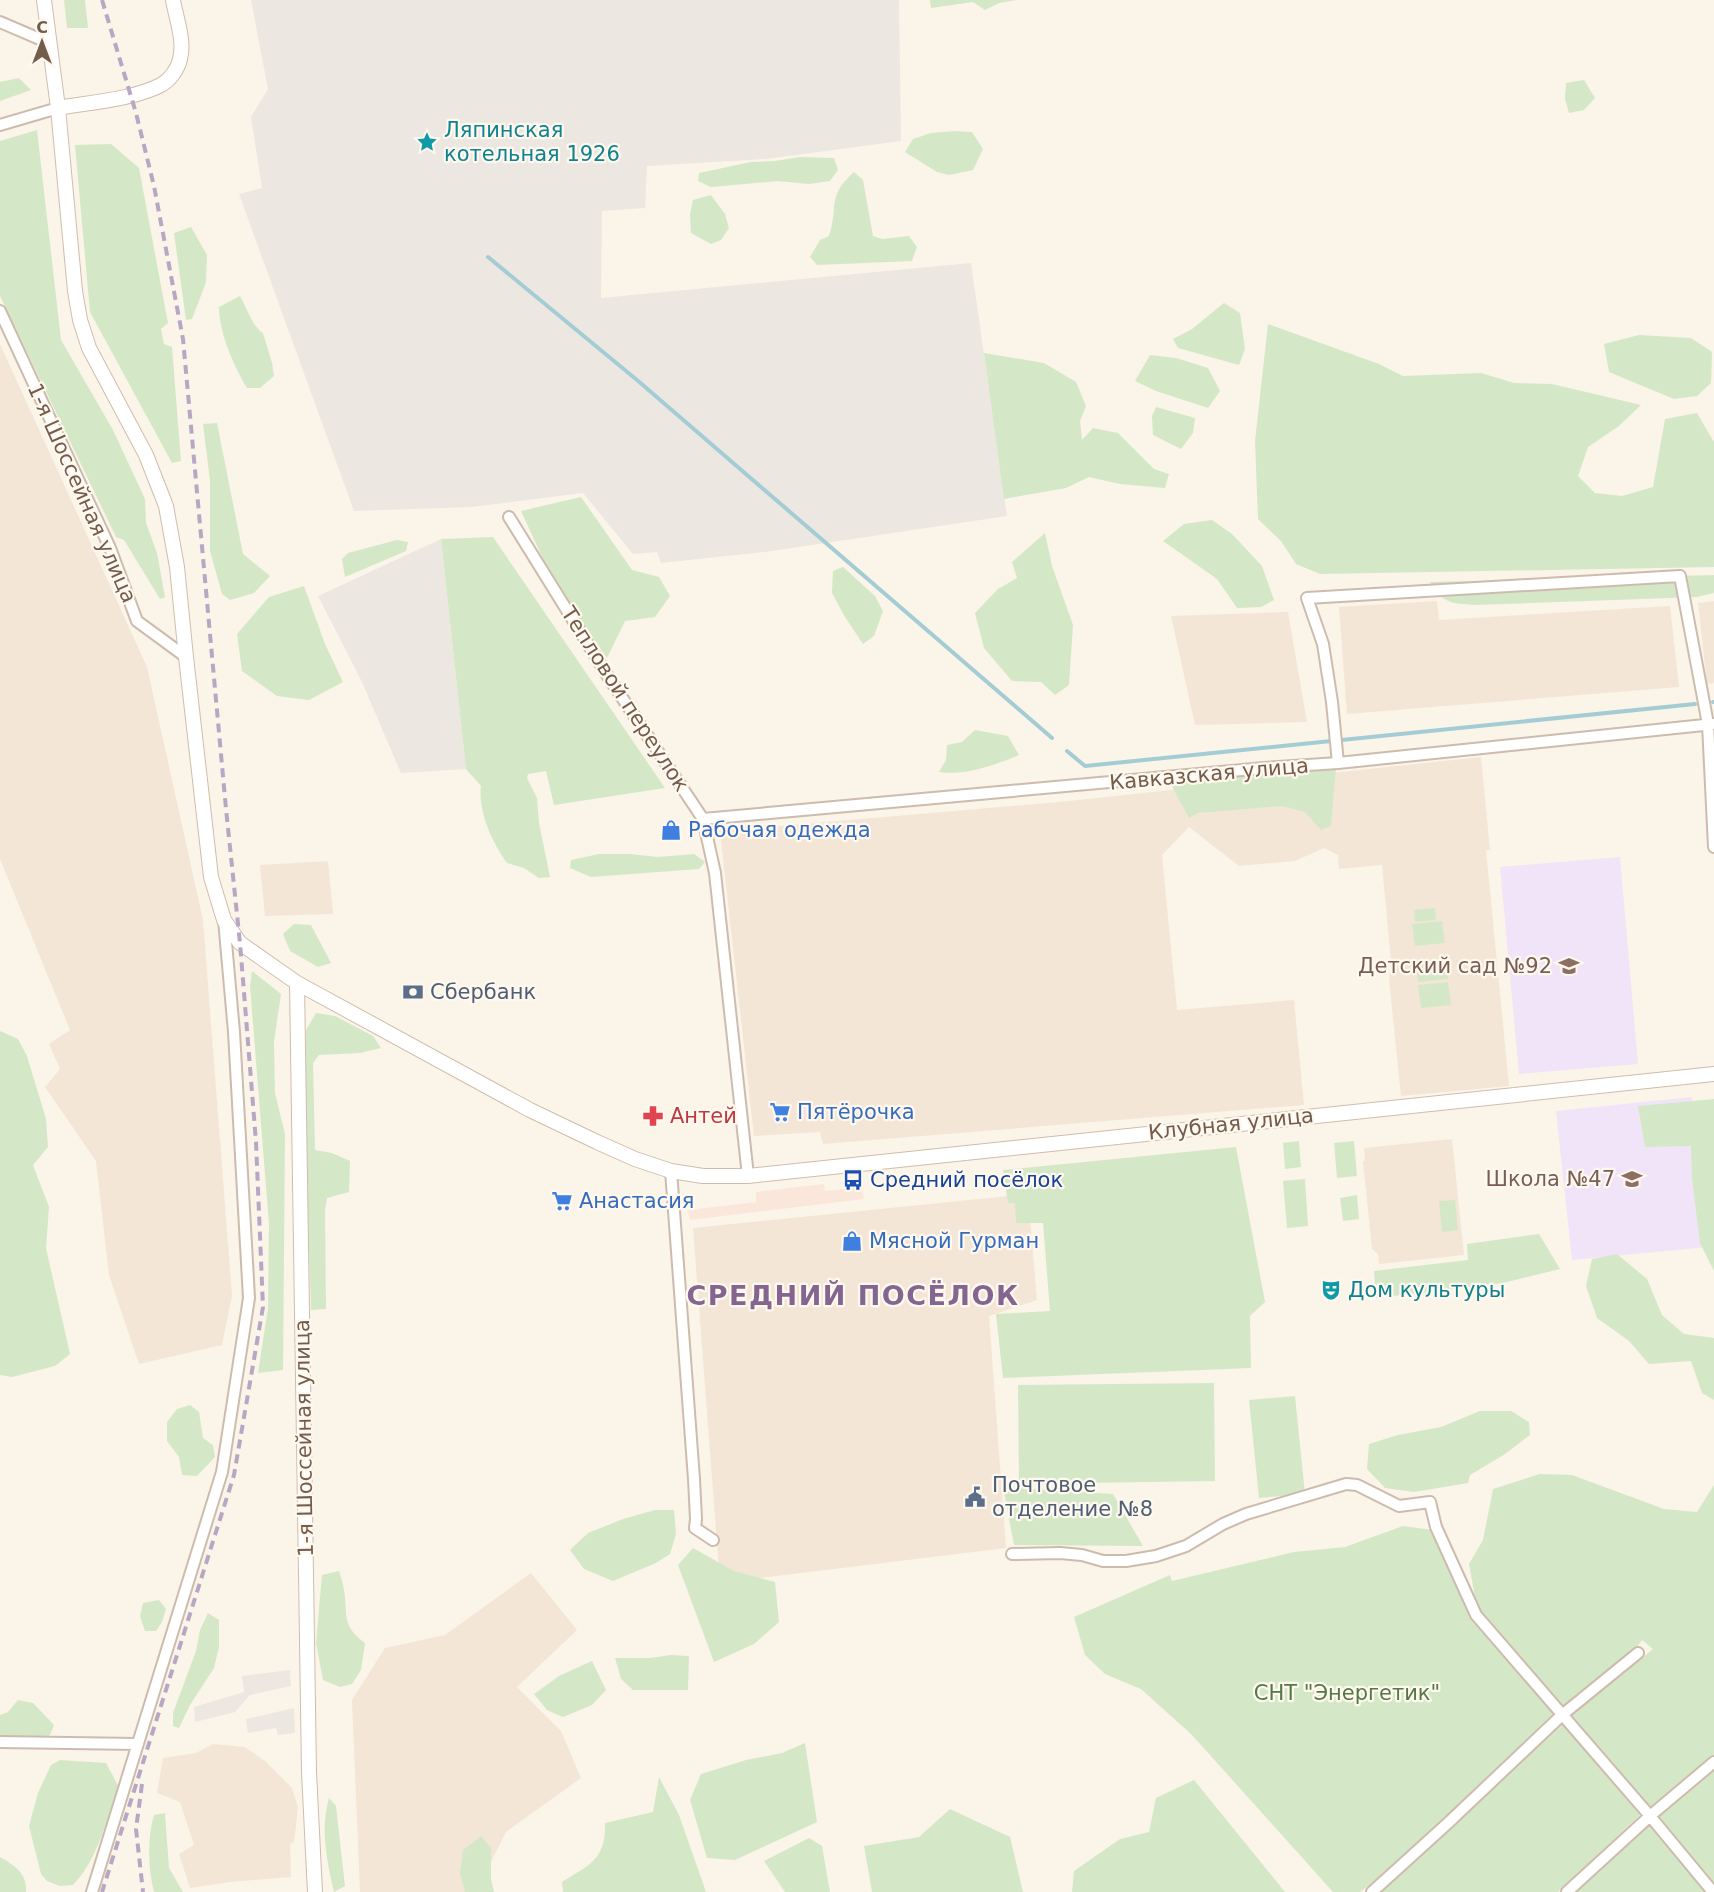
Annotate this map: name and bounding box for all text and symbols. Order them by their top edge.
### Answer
north arrow [12,12,72,72]
text: С [36,18,48,37]
place label: Ляпинская котельная 1926 [444,118,620,166]
place icon: Ляпинская котельная 1926 [415,130,439,154]
street label: 1-я Шоссейная улица [23,380,141,606]
street label: Тепловой переулок [556,601,694,796]
street label: Кавказская улица [1108,753,1310,795]
shop icon: Рабочая одежда [659,818,683,842]
place label: Рабочая одежда [688,818,871,842]
place label: Детский сад №92 [1358,954,1552,978]
school or university icon: Детский сад №92 [1557,954,1581,978]
bank icon: Сбербанк [401,980,425,1004]
place label: Сбербанк [430,980,536,1004]
supermarket icon: Пятёрочка [768,1100,792,1124]
place label: Пятёрочка [797,1100,915,1124]
street label: Клубная улица [1147,1103,1315,1145]
pharmacy icon: Антей [641,1104,665,1128]
place label: Антей [670,1104,737,1128]
place label: Школа №47 [1485,1167,1615,1191]
school or university icon: Школа №47 [1620,1167,1644,1191]
bus stop icon: Средний посёлок [841,1168,865,1192]
place label: Средний посёлок [870,1168,1063,1192]
supermarket icon: Анастасия [550,1189,574,1213]
place label: Анастасия [579,1189,694,1213]
shop icon: Мясной Гурман [840,1229,864,1253]
place label: Мясной Гурман [869,1229,1039,1253]
theatre icon: Дом культуры [1319,1278,1343,1302]
place label: Дом культуры [1348,1278,1505,1302]
district label: СРЕДНИЙ ПОСЁЛОК [686,1280,1020,1311]
street label: 1-я Шоссейная улица [290,1319,318,1557]
place label: Почтовое отделение №8 [992,1473,1153,1521]
public building icon: Почтовое отделение №8 [963,1485,987,1509]
park label: СНТ "Энергетик" [1254,1681,1440,1705]

